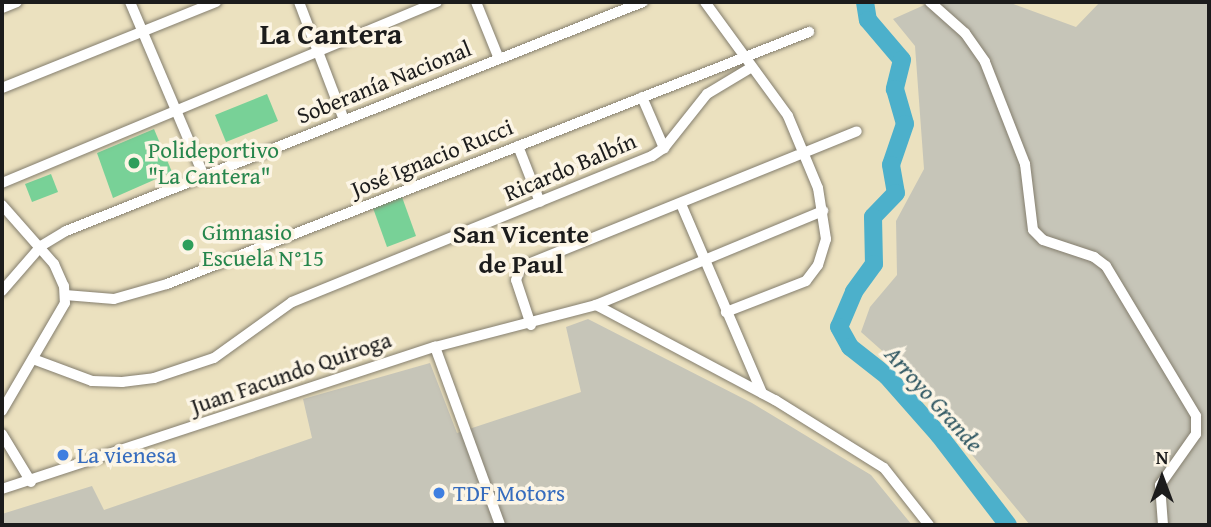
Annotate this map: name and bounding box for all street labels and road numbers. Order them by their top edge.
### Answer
street label: Soberanía Nacional [293,34,475,130]
street label: José Ignacio Rucci [347,113,517,203]
street label: Ricardo Balbín [500,127,640,207]
street label: Juan Facundo Quiroga [187,326,395,420]

